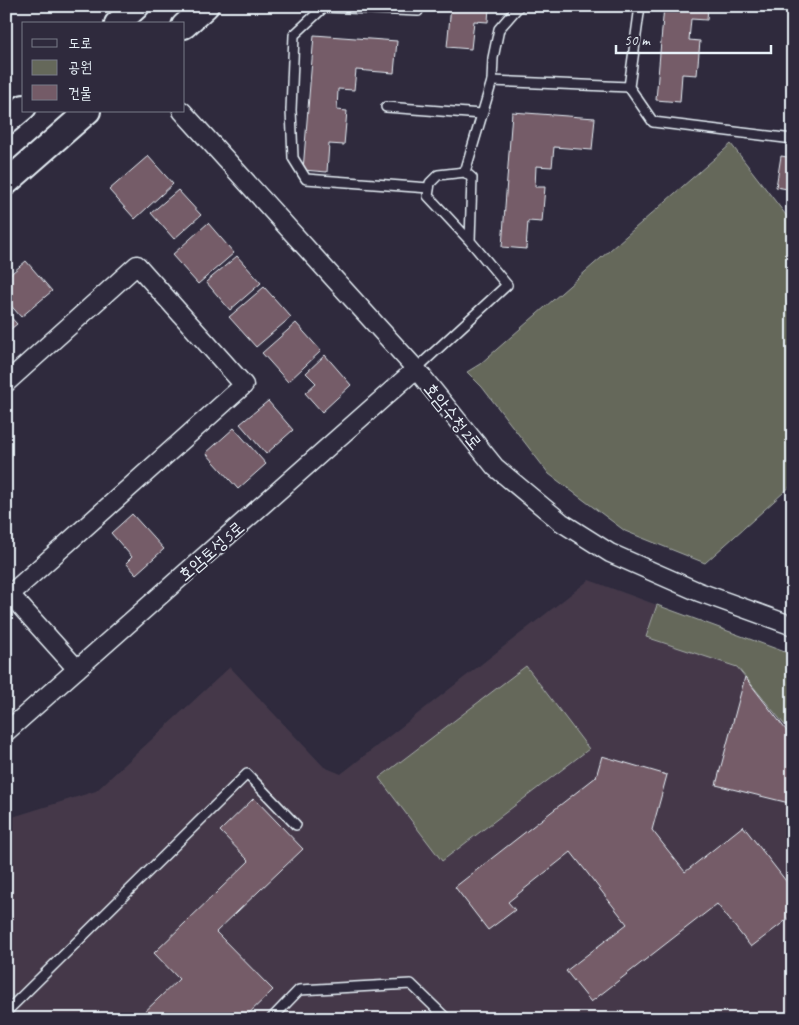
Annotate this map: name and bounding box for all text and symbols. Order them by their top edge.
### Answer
legend [22,22,185,112]
scale bar [616,22,772,54]
text: 50 m [624,31,651,50]
text: 도로 [68,34,92,53]
text: 공원 [68,58,92,77]
text: 건물 [68,84,92,103]
street label: 호암수청2로 [419,378,487,454]
street label: 호암토성5로 [173,516,249,586]

